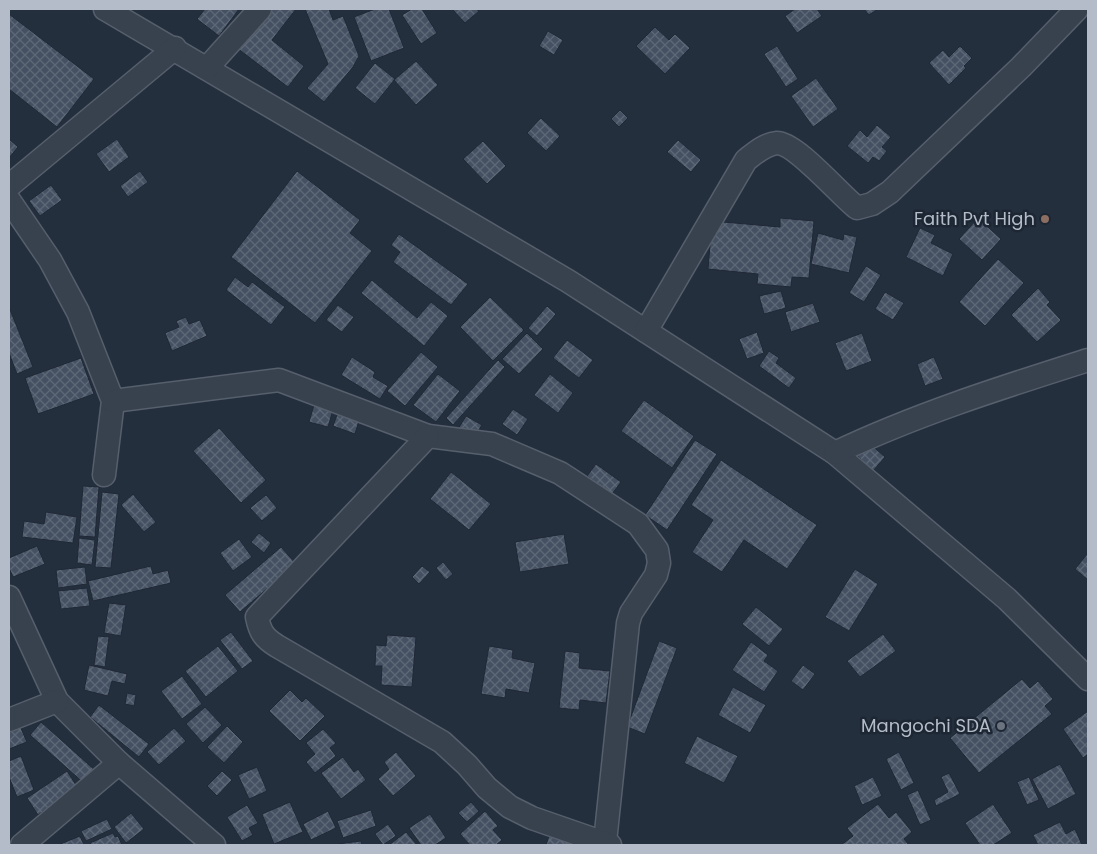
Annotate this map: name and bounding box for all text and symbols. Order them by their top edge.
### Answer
place label: Faith Pvt High [914,206,1035,231]
marker: Faith Pvt High [1039,213,1051,225]
place label: Mangochi SDA [861,713,991,738]
marker: Mangochi SDA [995,720,1007,732]

